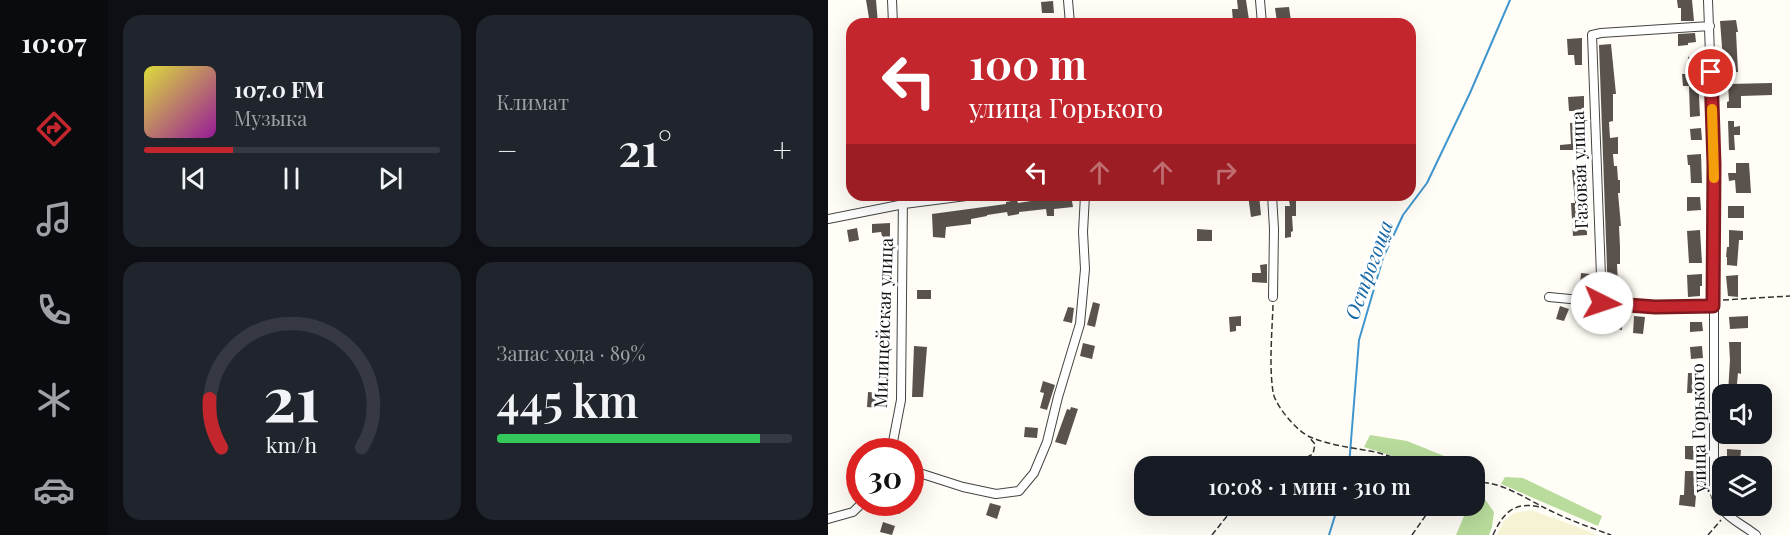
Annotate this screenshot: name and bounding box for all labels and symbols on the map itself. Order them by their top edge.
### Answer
pin [1685,46,1736,97]
street label: Газовая улица [1565,111,1593,229]
water label: Острогоща [1337,216,1398,323]
street label: Милицейская улица [868,237,898,409]
position arrow [1570,271,1634,335]
street label: улица Горького [1685,363,1711,494]
speed limit sign: 30 [846,438,924,516]

